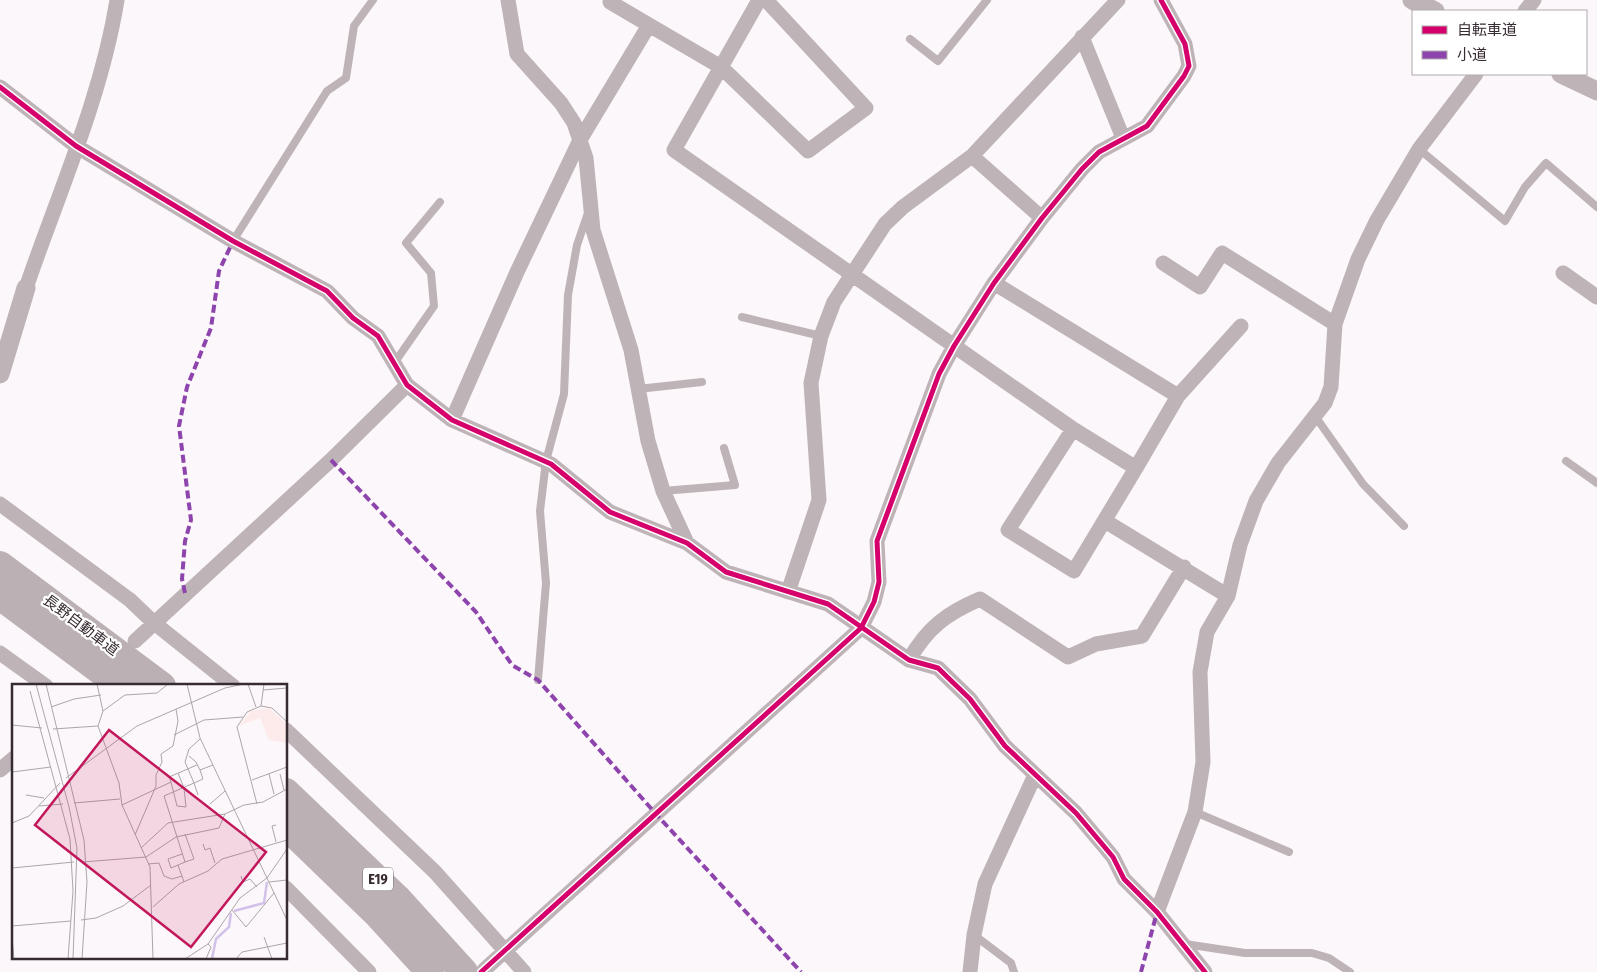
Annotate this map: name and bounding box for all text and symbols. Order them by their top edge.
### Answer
legend [1412,10,1587,75]
text: 自転車道 [1457,21,1517,39]
text: 小道 [1457,46,1487,64]
street label: 長野自動車道 [40,591,122,659]
inset map [12,684,288,960]
road number: E19 [363,868,393,891]

